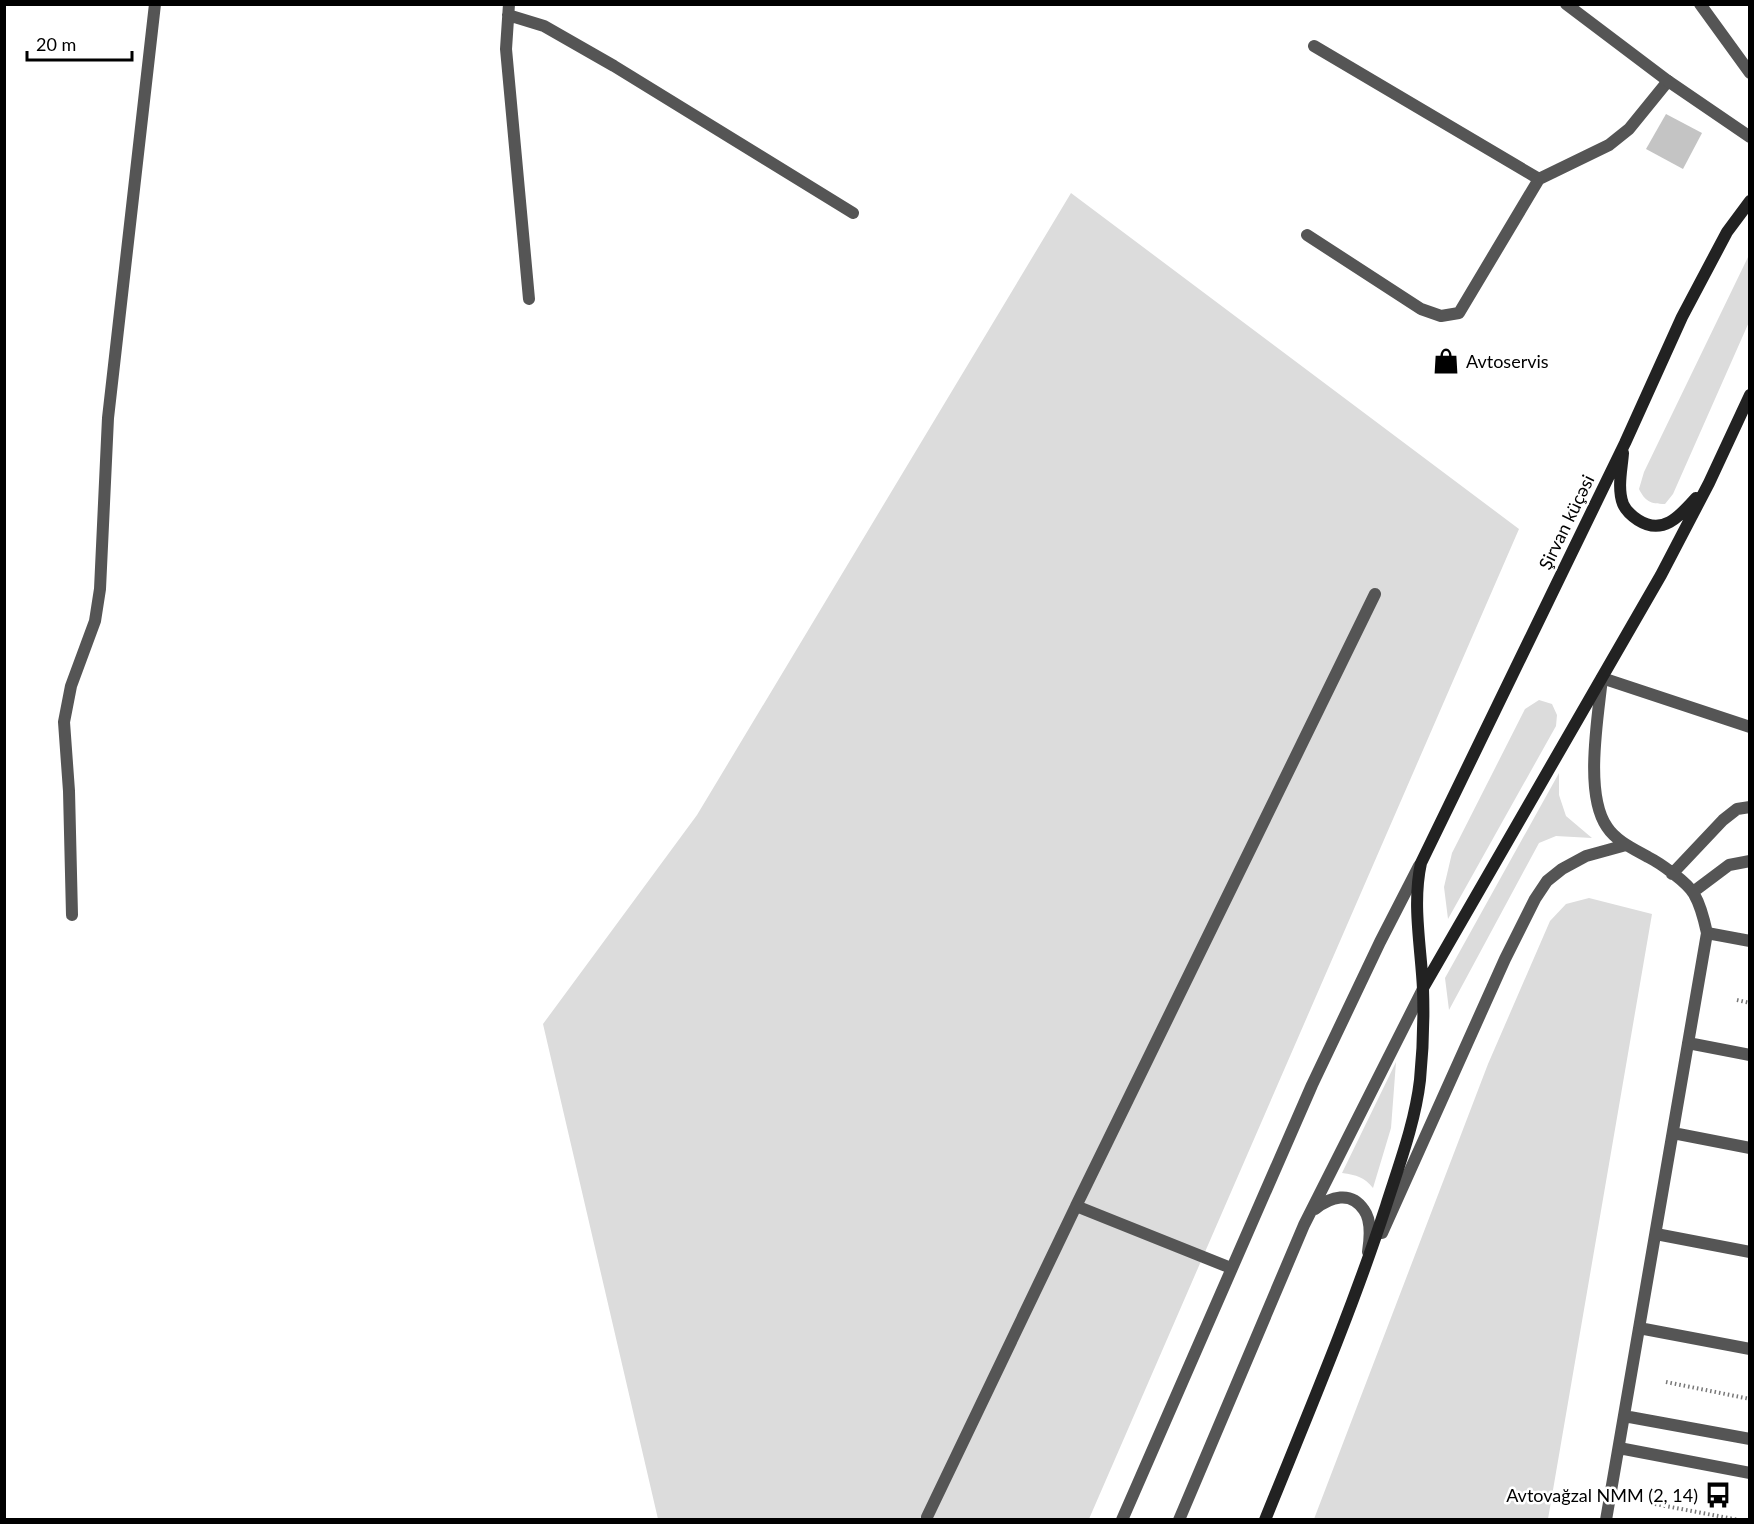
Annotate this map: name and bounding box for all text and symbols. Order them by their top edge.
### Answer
scale bar [27,24,132,62]
text: 20 m [36,33,76,55]
shop icon: Avtoservis [1431,346,1461,376]
place label: Avtoservis [1466,350,1549,372]
street label: Şirvan küçəsi [1534,471,1598,573]
bus stop icon: Avtovağzal NMM (2, 14) [1703,1480,1733,1510]
place label: Avtovağzal NMM (2, 14) [1506,1484,1698,1506]

